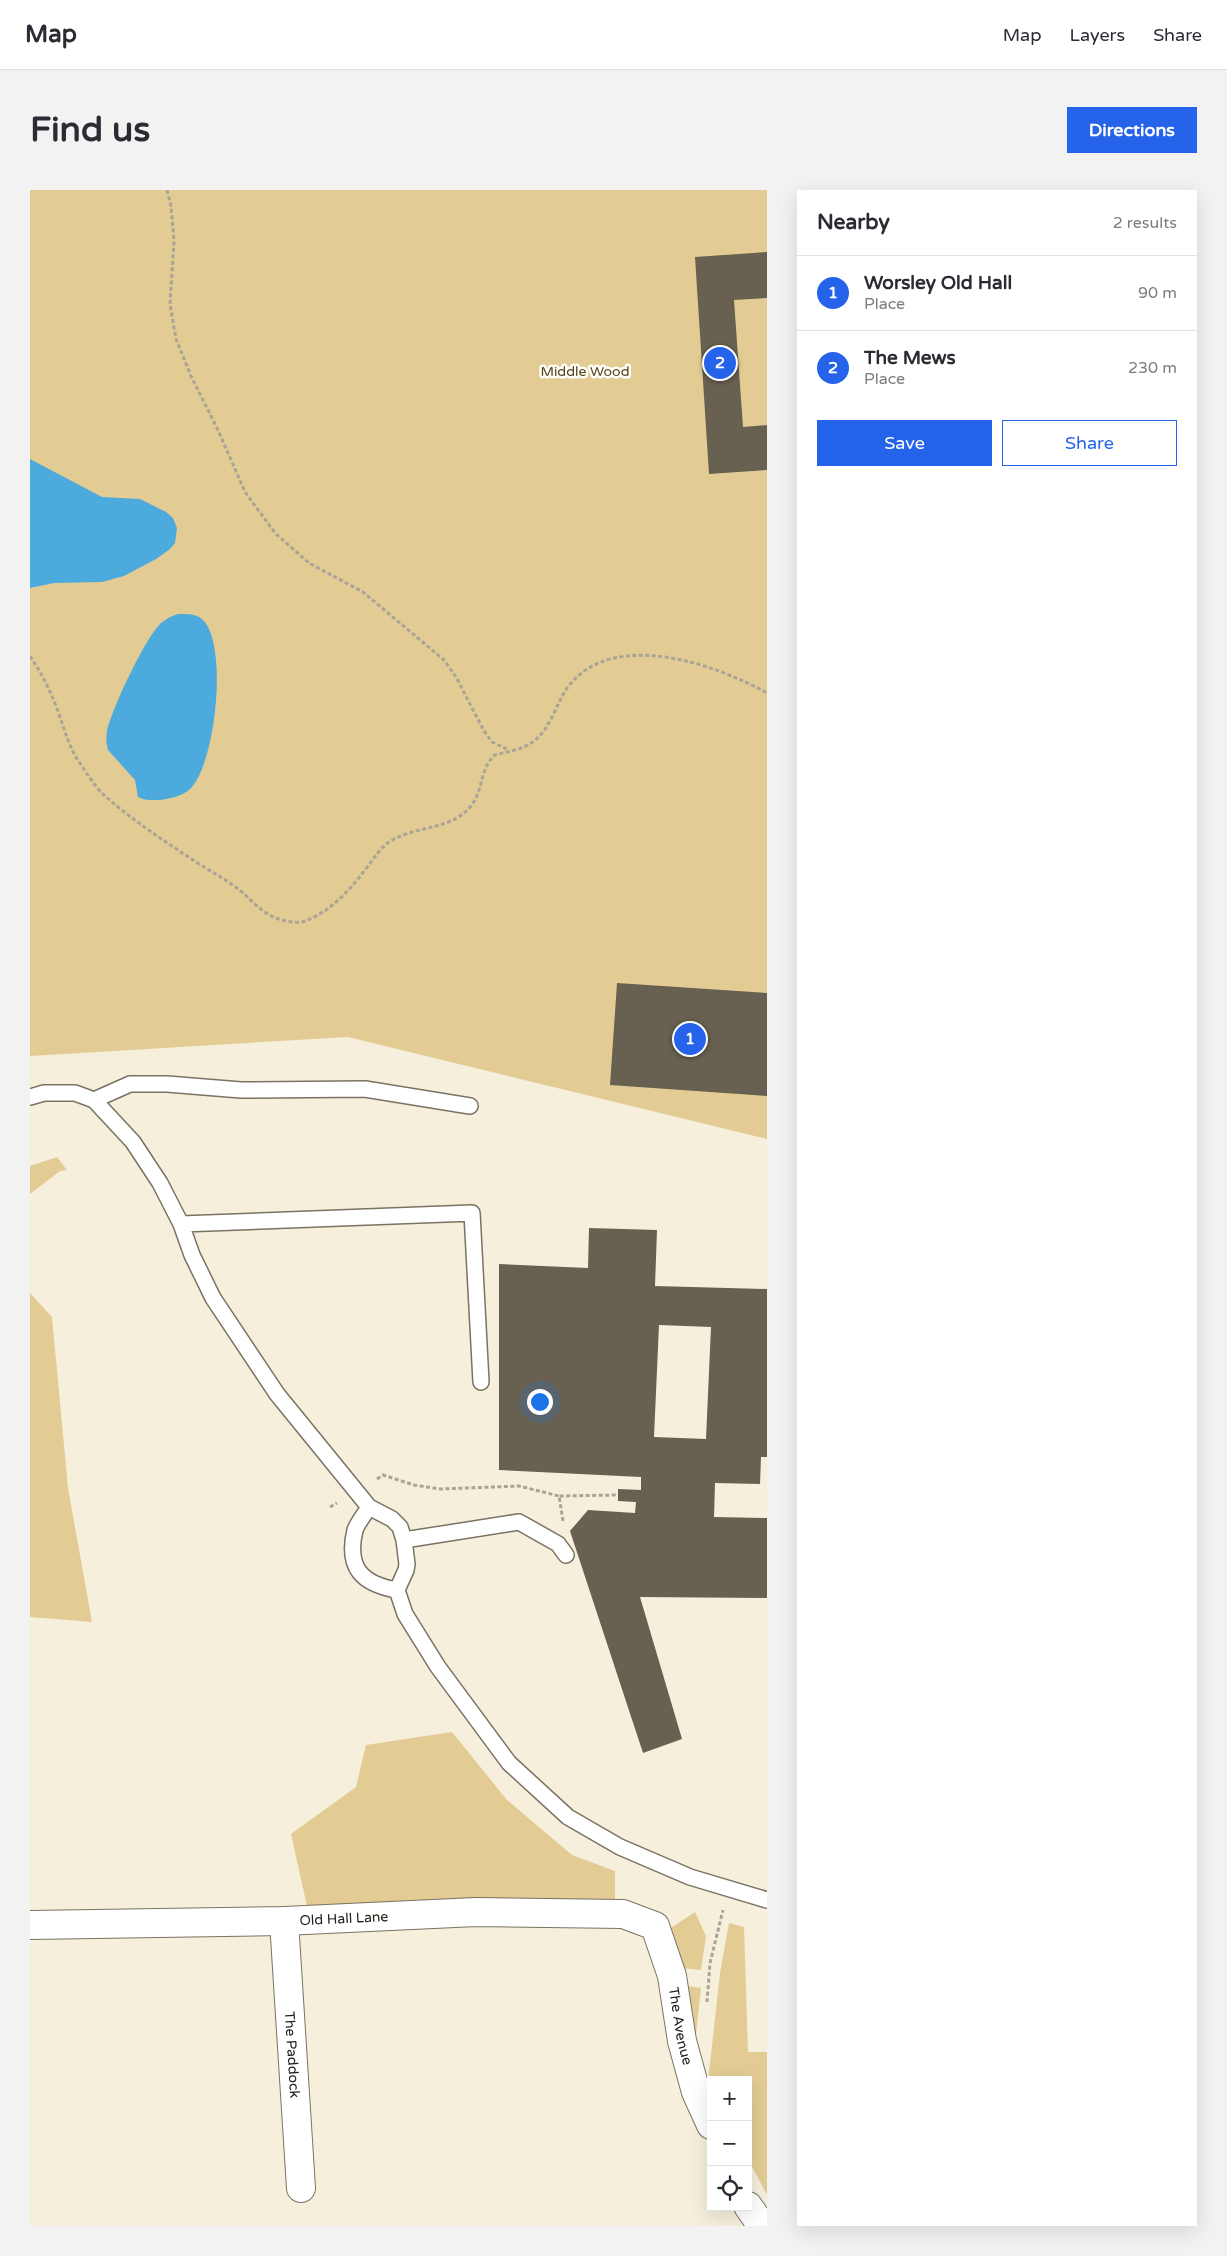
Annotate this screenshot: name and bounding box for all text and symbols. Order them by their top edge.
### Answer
text: Map [25,20,77,49]
text: Map [1003,24,1042,46]
text: Layers [1070,24,1125,46]
text: Share [1153,24,1202,46]
button: Directions [1067,107,1197,153]
text: Find us [30,109,150,151]
text: Nearby [817,210,890,235]
text: 2 results [1113,213,1177,233]
text: Worsley Old Hall [864,272,1012,294]
text: 1 [828,283,838,303]
text: 90 m [1138,283,1177,303]
text: Place [864,294,905,314]
pin: 2 [704,344,736,382]
text: The Mews [864,347,956,369]
text: 2 [828,358,838,378]
text: 230 m [1128,358,1177,378]
park label: Middle Wood [541,363,629,380]
text: Place [864,369,905,389]
button: Save [817,420,992,466]
button: Share [1002,420,1177,466]
pin: 1 [674,1020,706,1058]
your location [527,1389,553,1415]
street label: Old Hall Lane [299,1908,389,1929]
street label: The Avenue [665,1986,696,2067]
street label: The Paddock [281,2011,303,2099]
map controls [707,2076,752,2211]
button: + [707,2076,752,2121]
button: − [707,2121,752,2166]
button: locate [707,2166,752,2211]

